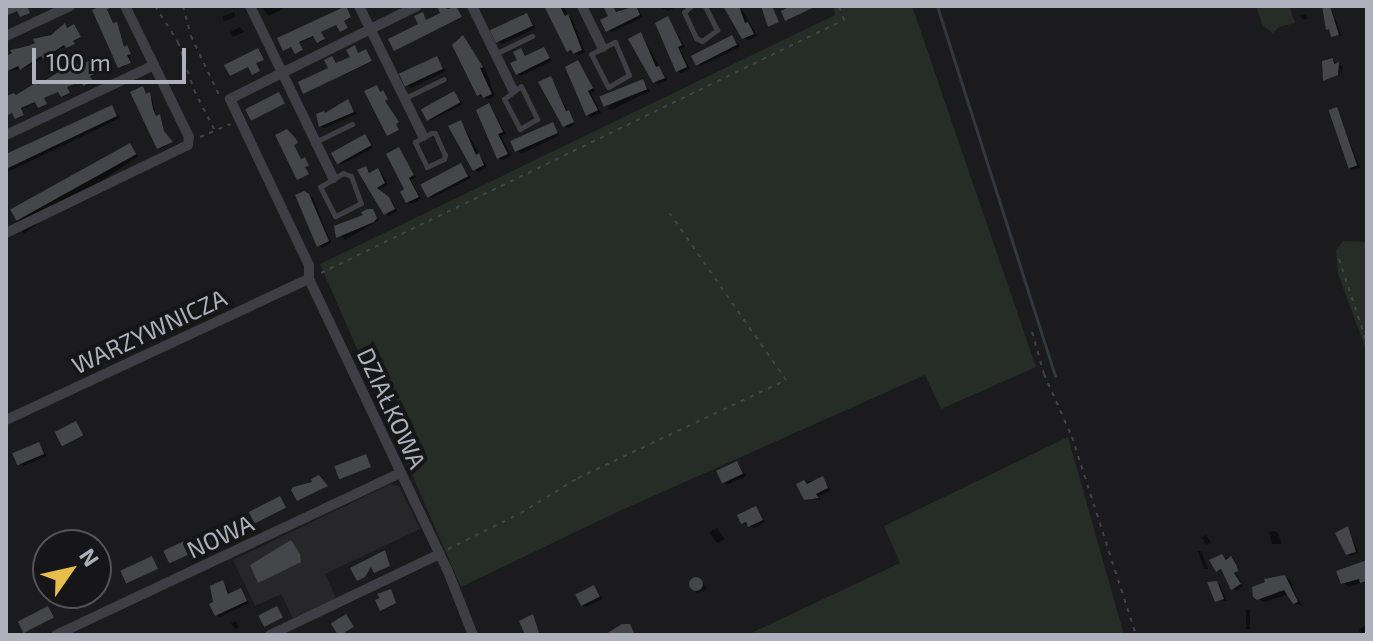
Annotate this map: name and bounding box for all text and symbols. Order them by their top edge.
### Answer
scale bar [36,32,190,82]
text: 100 m [46,47,111,76]
street label: WARZYWNICZA [67,283,231,379]
street label: DZIAŁKOWA [352,343,432,473]
street label: NOWA [182,508,258,564]
north arrow [32,529,112,609]
text: N [75,543,105,571]

